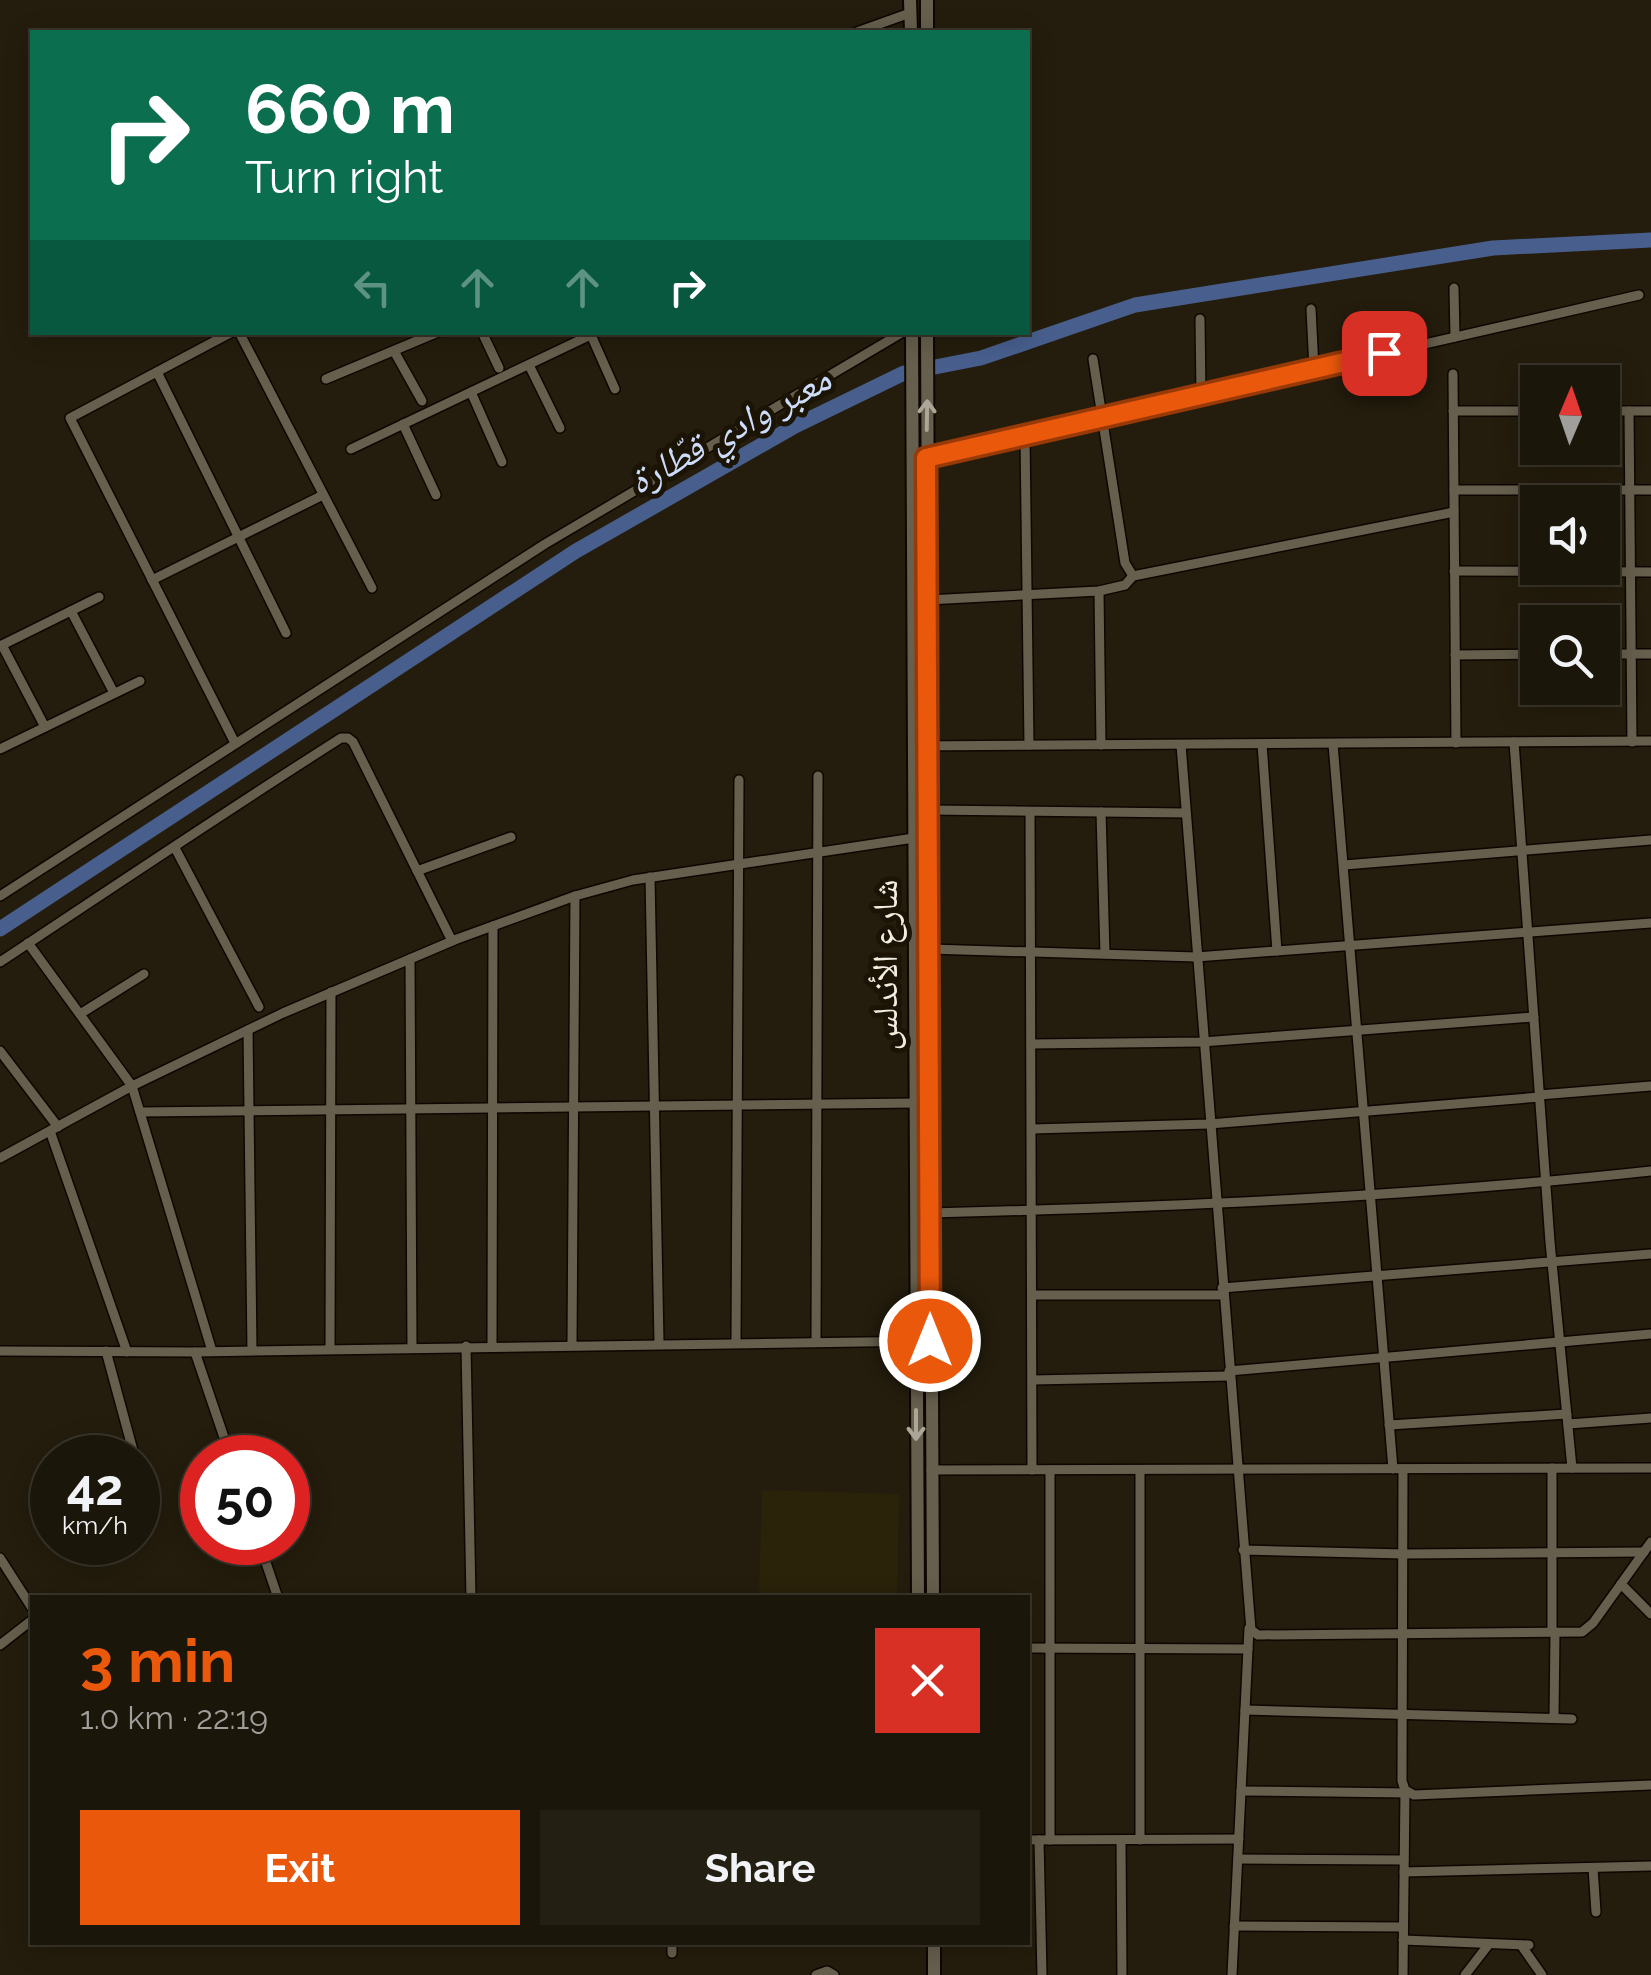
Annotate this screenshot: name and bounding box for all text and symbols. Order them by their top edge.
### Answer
text: 660 m [245,67,455,149]
icon: right [80,70,210,200]
text: Turn right [245,151,443,204]
icon: left [345,260,400,315]
icon: ahead [450,260,505,315]
icon: ahead [555,260,610,315]
icon: right [660,260,715,315]
pin [1342,311,1427,396]
icon: arrive [1357,326,1412,381]
water label: معبر وادي قطّارة [620,355,842,510]
north arrow [1520,365,1620,465]
map controls [1520,365,1620,705]
one-way arrow [917,400,936,432]
button: sound [1520,485,1620,585]
button: search [1520,605,1620,705]
street label: شارع الأندلس [864,879,907,1051]
position arrow [878,1289,982,1393]
one-way arrow [906,1408,926,1440]
speed limit sign: 50 [180,1435,310,1565]
text: 42 [67,1458,123,1517]
text: km/h [62,1510,128,1540]
text: 3 min [80,1626,235,1696]
button: close [875,1628,980,1733]
text: 1.0 km · 22:19 [80,1699,268,1736]
button: Exit [80,1810,520,1925]
button: Share [540,1810,980,1925]

